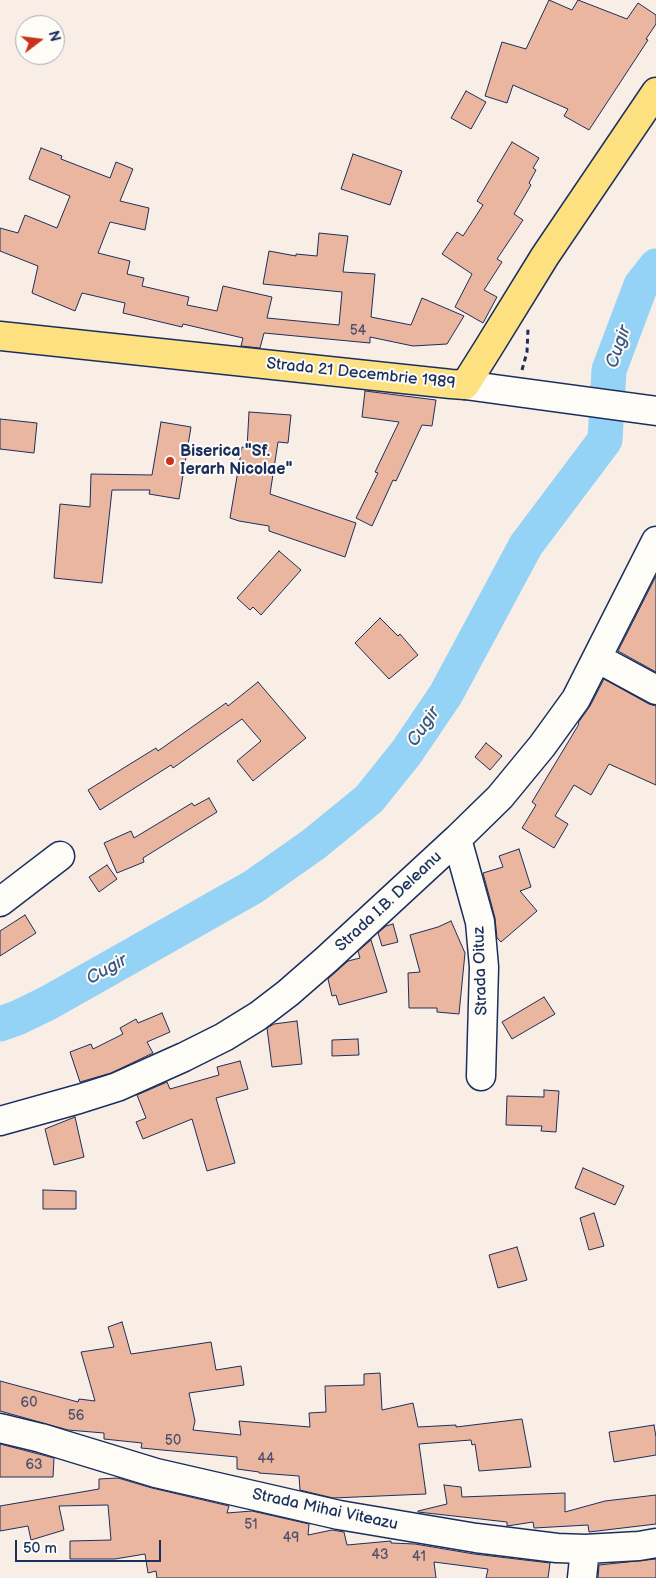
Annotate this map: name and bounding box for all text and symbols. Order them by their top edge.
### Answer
north arrow [15,15,65,65]
text: N [44,29,64,44]
house number: 54 [350,323,366,339]
water label: Cugir [602,323,636,371]
street label: Strada 21 Decembrie 1989 [266,355,456,393]
place label: Biserica "Sf. Ierarh Nicolae" [180,442,292,480]
marker: Biserica "Sf. Ierarh Nicolae" [164,455,176,467]
water label: Cugir [403,703,445,751]
street label: Strada I.B. Deleanu [332,848,446,956]
street label: Strada Oituz [470,926,492,1016]
water label: Cugir [83,950,131,990]
house number: 60 [21,1395,37,1411]
house number: 56 [68,1408,84,1424]
house number: 50 [165,1433,181,1449]
house number: 44 [257,1451,275,1467]
house number: 63 [25,1457,43,1473]
street label: Strada Mihai Viteazu [250,1485,400,1535]
house number: 51 [244,1517,258,1533]
scale bar [18,1530,164,1562]
house number: 49 [283,1530,299,1546]
text: 50 m [23,1539,57,1558]
house number: 43 [371,1547,389,1563]
house number: 41 [412,1549,426,1565]

